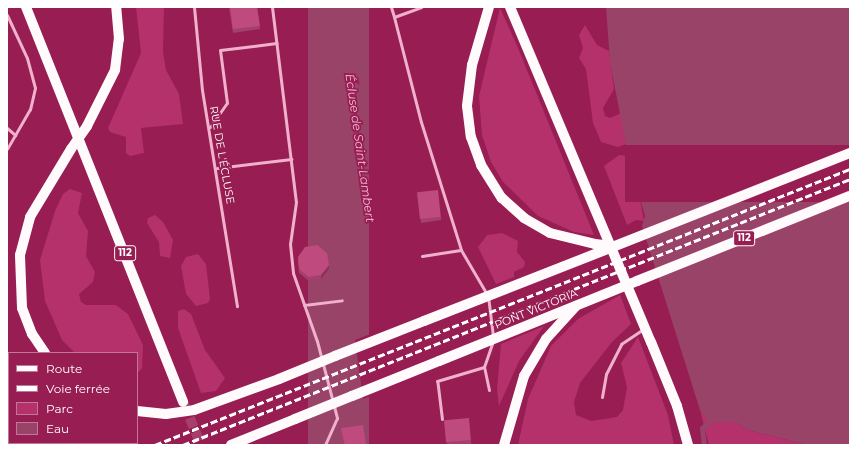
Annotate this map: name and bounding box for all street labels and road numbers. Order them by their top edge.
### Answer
street label: RUE DE L'ÉCLUSE [207,105,237,205]
road number: 112 [733,230,755,246]
road number: 112 [114,245,136,261]
street label: PONT VICTORIA [493,286,579,332]

